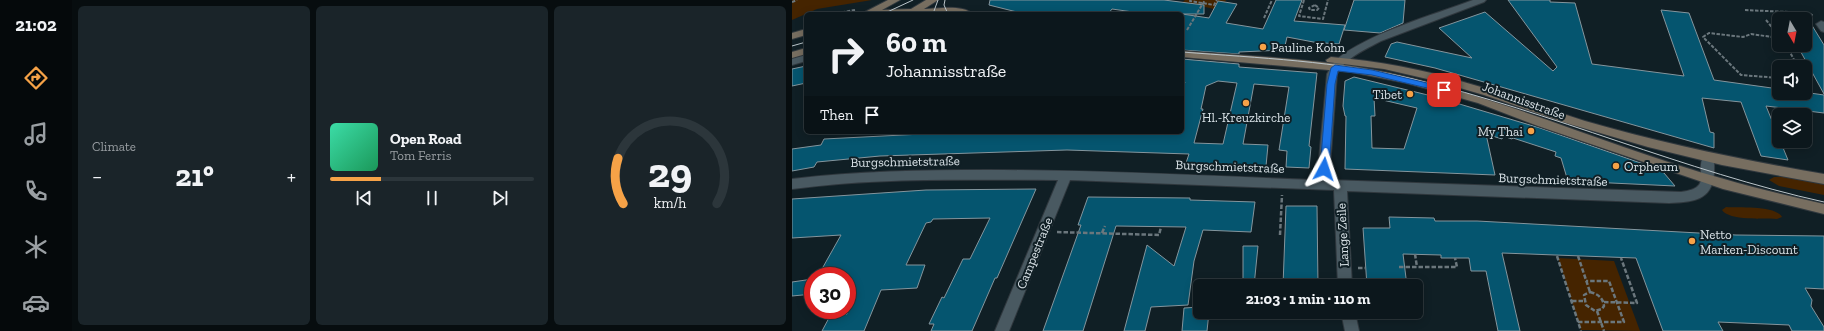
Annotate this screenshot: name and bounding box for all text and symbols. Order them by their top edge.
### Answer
north arrow [1772,12,1812,52]
map controls [1772,12,1812,148]
text: 21:02 [15,14,57,36]
text: 60 m [886,26,947,59]
icon: right [820,28,872,80]
place label: Pauline Kohn [1271,40,1346,55]
marker: Pauline Kohn [1258,42,1268,52]
text: Johannisstraße [886,60,1006,82]
button: sound [1772,60,1812,100]
icon: directions [22,64,50,92]
pin [1427,73,1461,107]
icon: arrive [1433,79,1455,101]
street label: Johannisstraße [1480,79,1567,122]
place label: Tibet [1372,87,1402,102]
marker: Tibet [1405,89,1415,99]
marker: Hl.-Kreuzkirche [1241,98,1251,108]
icon: arrive [861,104,883,126]
text: Then [820,106,853,124]
button: layers [1772,108,1812,148]
place label: Hl.-Kreuzkirche [1202,110,1290,125]
icon: music [22,120,50,148]
place label: My Thai [1478,124,1523,139]
marker: My Thai [1526,126,1536,136]
text: Open Road [390,130,462,148]
text: Climate [92,139,136,154]
text: 29 [648,147,692,197]
text: Tom Ferris [390,148,451,163]
position arrow [1303,148,1345,190]
street label: Burgschmietstraße [850,153,960,170]
street label: Burgschmietstraße [1175,157,1285,176]
text: 21° [175,158,214,194]
place label: Orpheum [1624,159,1679,174]
marker: Orpheum [1611,161,1621,171]
text: − [92,163,102,190]
text: + [287,163,296,190]
street label: Burgschmietstraße [1498,170,1608,189]
icon: phone [22,177,50,205]
icon: previous [353,187,375,209]
icon: pause [421,187,443,209]
icon: next [489,187,511,209]
text: km/h [654,194,686,211]
street label: Lange Zeile [1333,203,1352,267]
street label: Campestraße [1013,215,1056,291]
place label: Netto Marken-Discount [1700,227,1798,257]
icon: climate [22,233,50,261]
marker: Netto Marken-Discount [1687,236,1697,246]
speed limit sign: 30 [804,267,856,319]
icon: car [22,289,50,317]
text: 21:03 · 1 min · 110 m [1246,290,1370,308]

